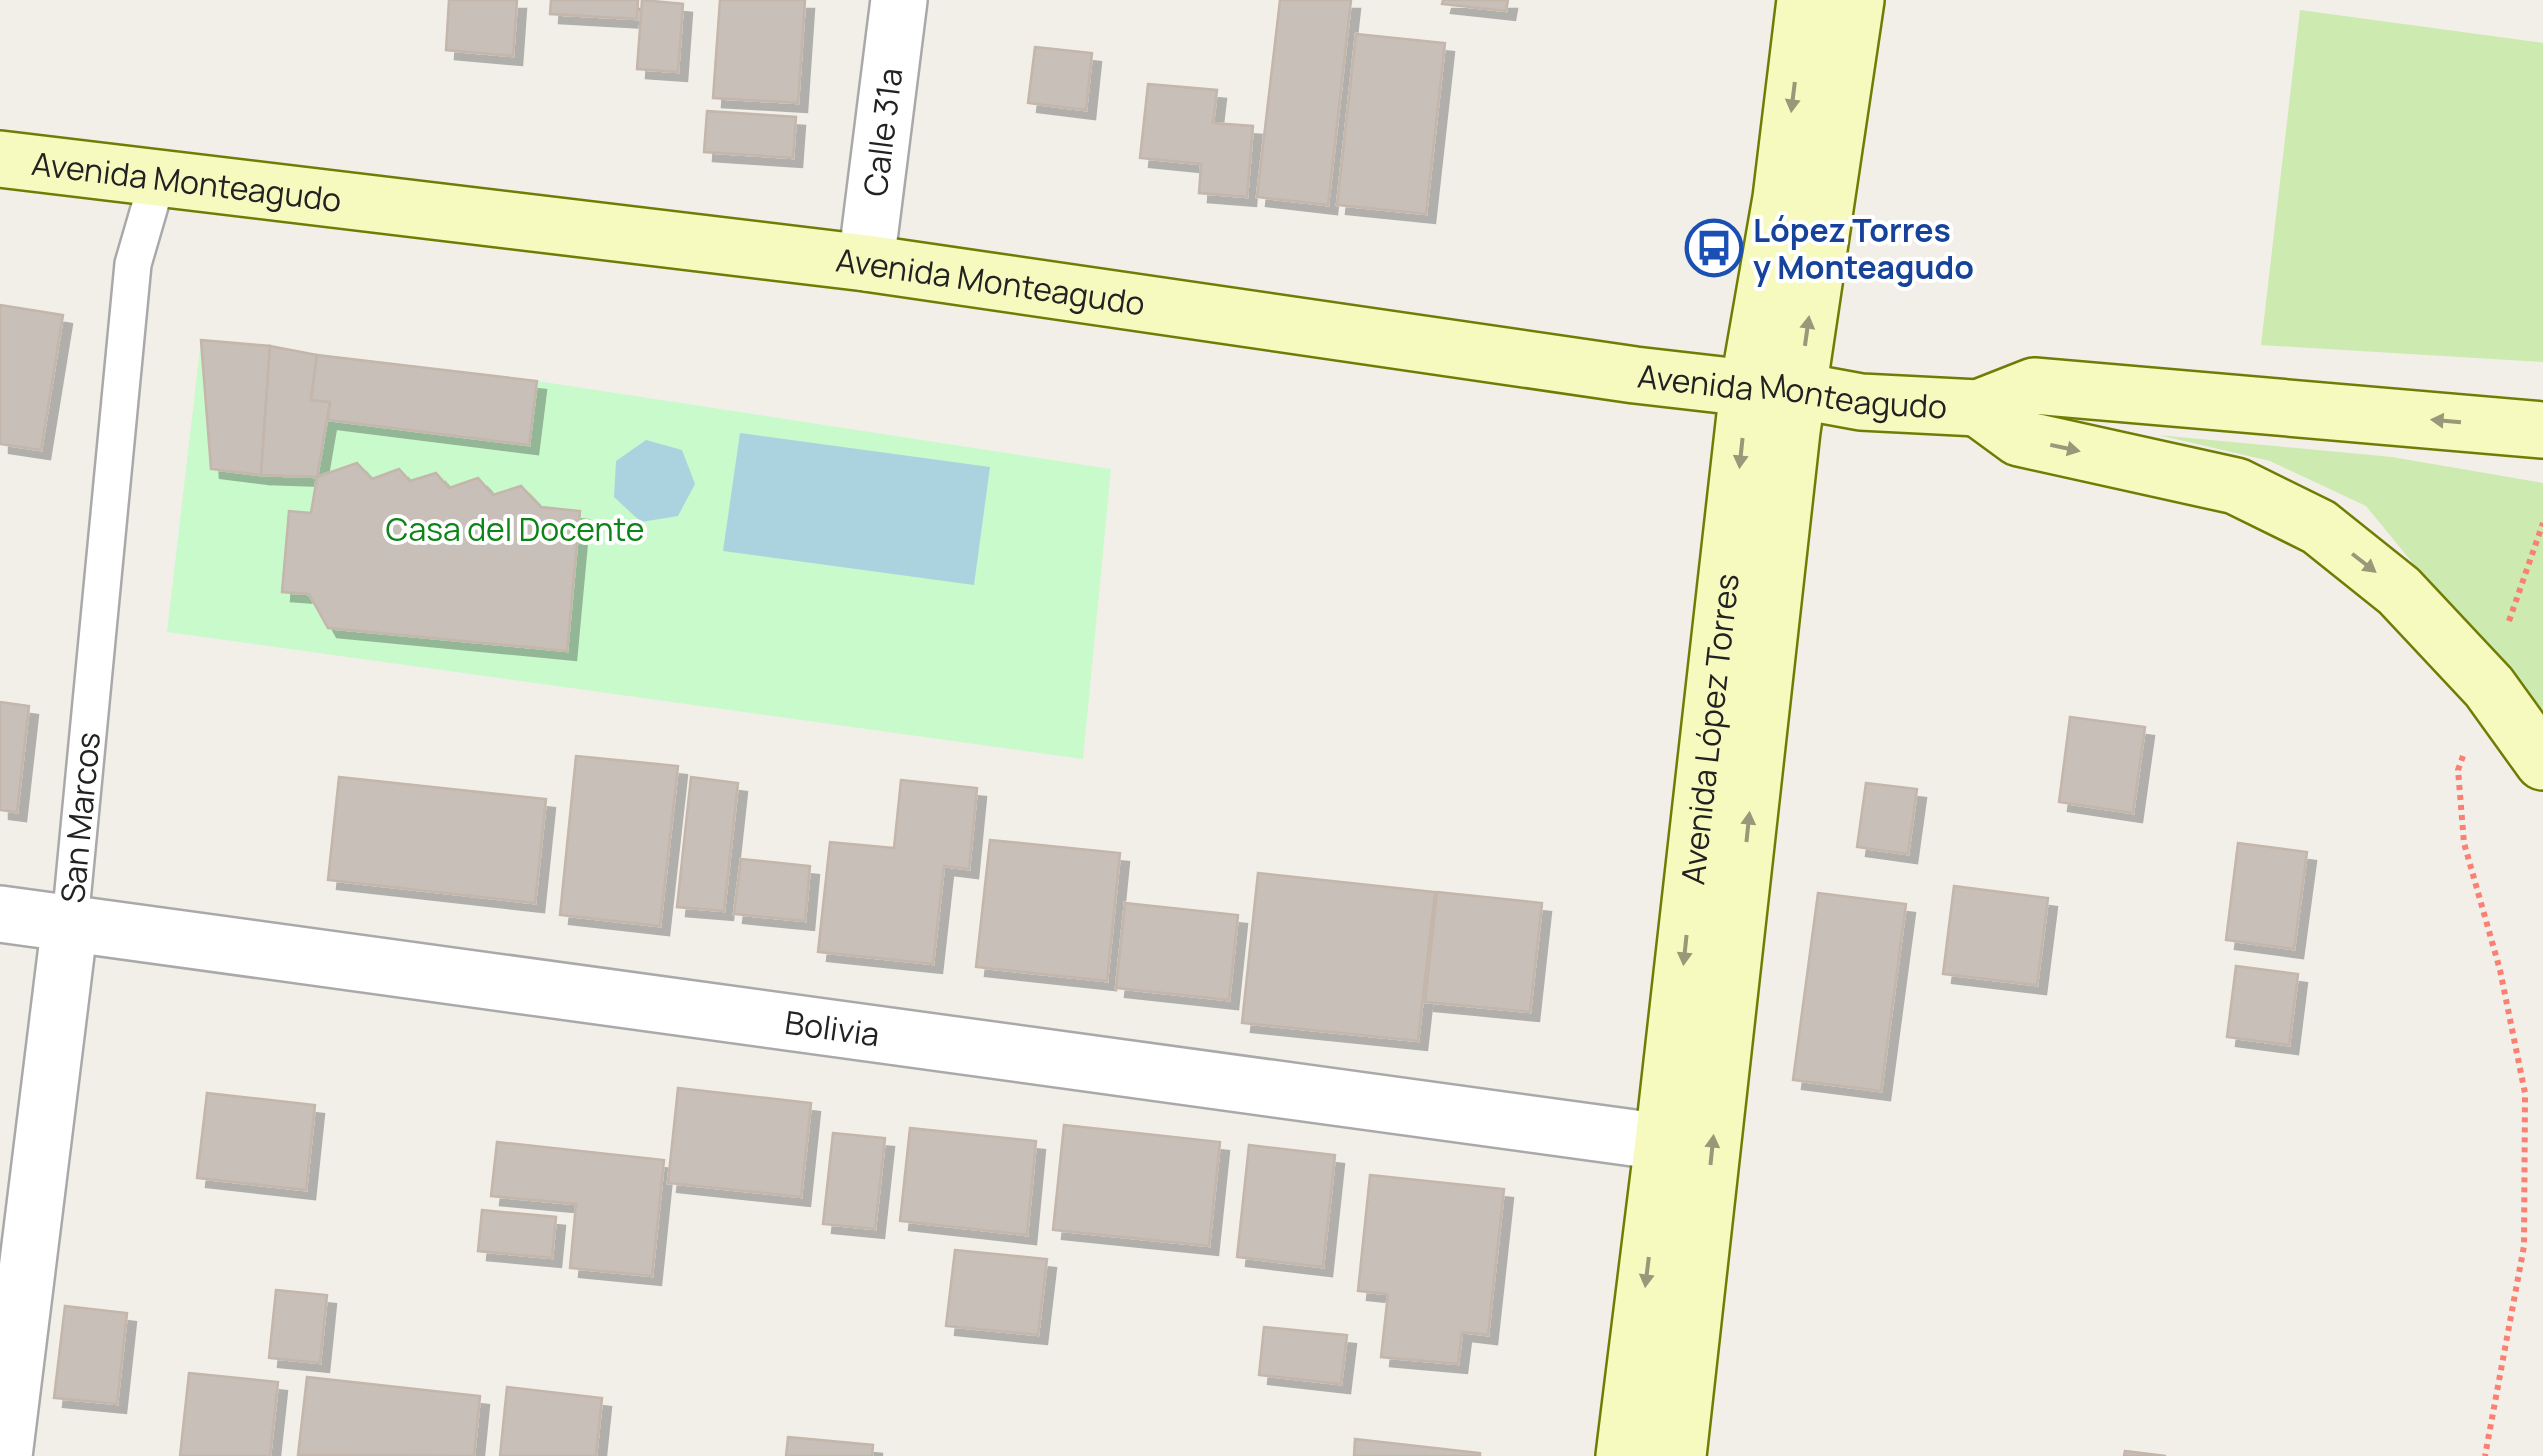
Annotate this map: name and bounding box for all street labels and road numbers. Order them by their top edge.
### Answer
street label: Calle 31a [853,65,912,199]
street label: Avenida Monteagudo [29,141,344,222]
street label: Avenida Monteagudo [834,238,1148,325]
street label: Avenida Monteagudo [1635,353,1948,428]
street label: Avenida López Torres [1670,571,1749,887]
street label: San Marcos [50,730,110,905]
street label: Bolivia [782,1000,882,1056]

